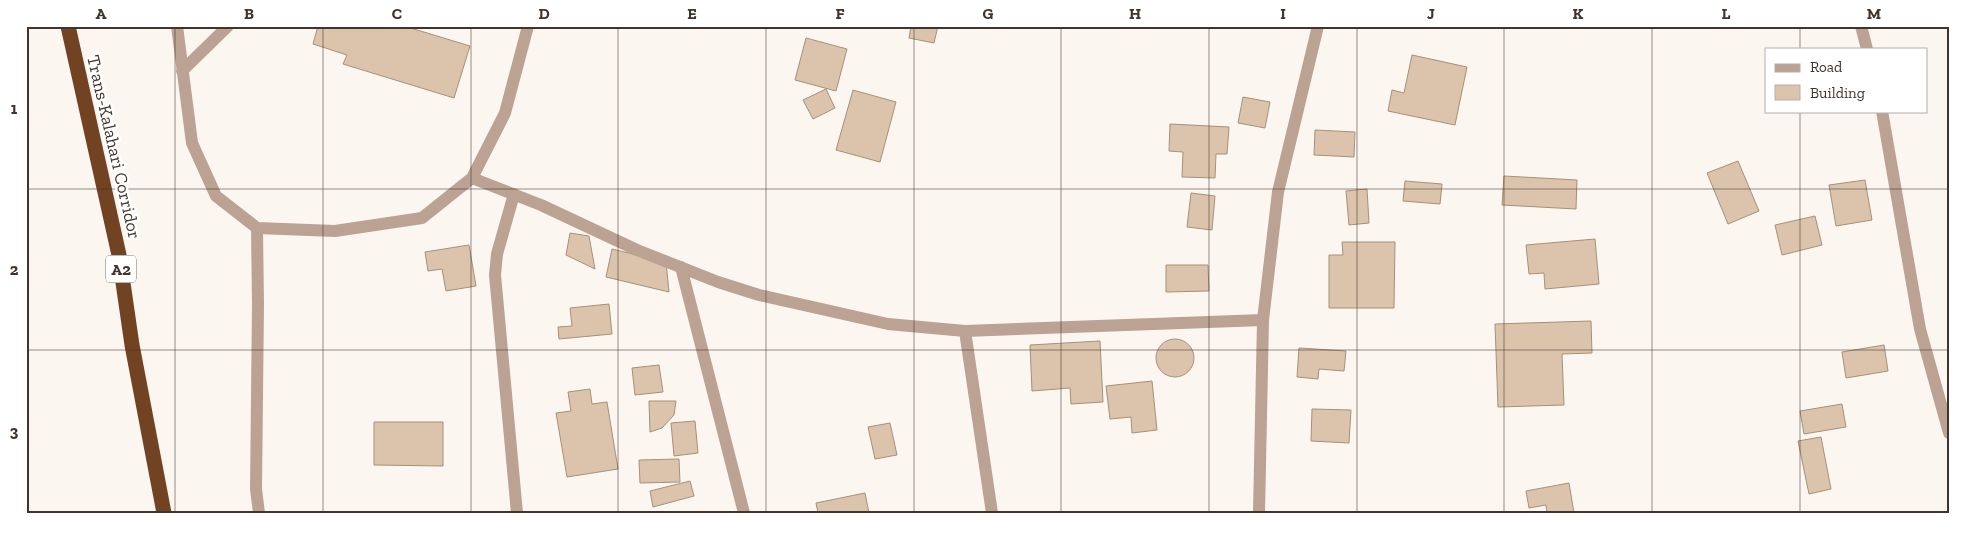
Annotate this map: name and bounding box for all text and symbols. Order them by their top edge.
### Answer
text: A [96,4,107,23]
text: B [244,4,254,23]
text: C [392,4,402,23]
text: D [538,4,550,23]
text: E [687,4,697,23]
text: F [835,4,845,23]
text: G [983,4,994,23]
text: H [1129,4,1141,23]
text: I [1280,4,1286,23]
text: J [1427,4,1435,23]
text: K [1573,4,1584,23]
text: L [1722,4,1731,23]
text: M [1867,4,1881,23]
legend [1765,48,1928,112]
street label: Trans-Kalahari Corridor [82,53,146,241]
text: Road [1810,58,1843,76]
text: Building [1810,84,1865,102]
text: 1 [11,99,18,118]
road number: A2 [106,255,136,282]
text: 2 [10,260,19,279]
text: 3 [10,422,19,441]

